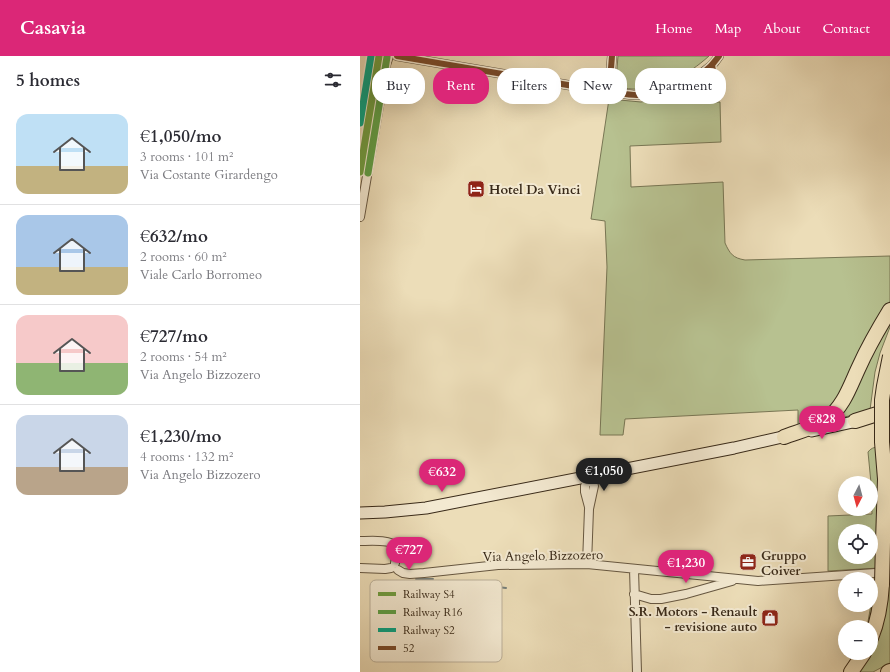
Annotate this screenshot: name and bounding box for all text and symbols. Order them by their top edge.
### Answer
text: Casavia [20,15,86,41]
text: Home [655,19,693,38]
text: Map [715,19,741,38]
text: About [763,19,800,38]
text: Contact [822,19,870,38]
chip: Buy [372,68,425,104]
chip: Rent [433,68,489,104]
chip: Filters [497,68,561,104]
chip: New [569,68,627,104]
chip: Apartment [635,68,726,104]
text: 5 homes [16,69,80,92]
icon: filters [322,69,344,91]
text: €1,050/mo [140,125,222,148]
icon: home [48,130,96,178]
text: 3 rooms · 101 m² [140,148,233,166]
text: Via Costante Girardengo [140,166,278,184]
hotel icon: Hotel Da Vinci [466,179,486,199]
place label: Hotel Da Vinci [489,181,580,199]
text: €632/mo [140,225,208,248]
icon: home [48,231,96,279]
text: 2 rooms · 60 m² [140,248,227,266]
text: Viale Carlo Borromeo [140,266,262,284]
text: €727/mo [140,325,208,348]
icon: home [48,331,96,379]
text: 2 rooms · 54 m² [140,348,227,366]
text: Via Angelo Bizzozero [140,366,261,384]
pin: €828 [798,406,846,440]
text: €828 [808,410,836,428]
text: €1,230/mo [140,425,222,448]
icon: home [48,431,96,479]
text: 4 rooms · 132 m² [140,448,233,466]
pin: €1,050 [571,458,637,492]
pin: €632 [418,459,466,493]
text: €1,050 [585,462,623,480]
text: €632 [428,463,456,481]
text: Via Angelo Bizzozero [140,466,261,484]
north arrow [838,476,878,516]
map controls [838,476,878,660]
button: locate [838,524,878,564]
pin: €727 [385,537,433,571]
text: €727 [395,541,423,559]
street label: Via Angelo Bizzozero [483,546,603,566]
place label: Gruppo Coiver [761,547,807,580]
pin: €1,230 [653,550,719,584]
office icon: Gruppo Coiver [738,552,758,572]
text: €1,230 [667,554,705,572]
button: + [838,572,878,612]
legend [370,580,502,662]
text: Railway S4 [403,587,455,602]
place label: S.R. Motors - Renault - revisione auto [629,603,757,636]
text: Railway R16 [403,605,463,620]
shop icon: S.R. Motors - Renault - revisione auto [760,608,780,628]
button: − [838,620,878,660]
text: Railway S2 [403,623,455,638]
text: 52 [403,641,415,656]

